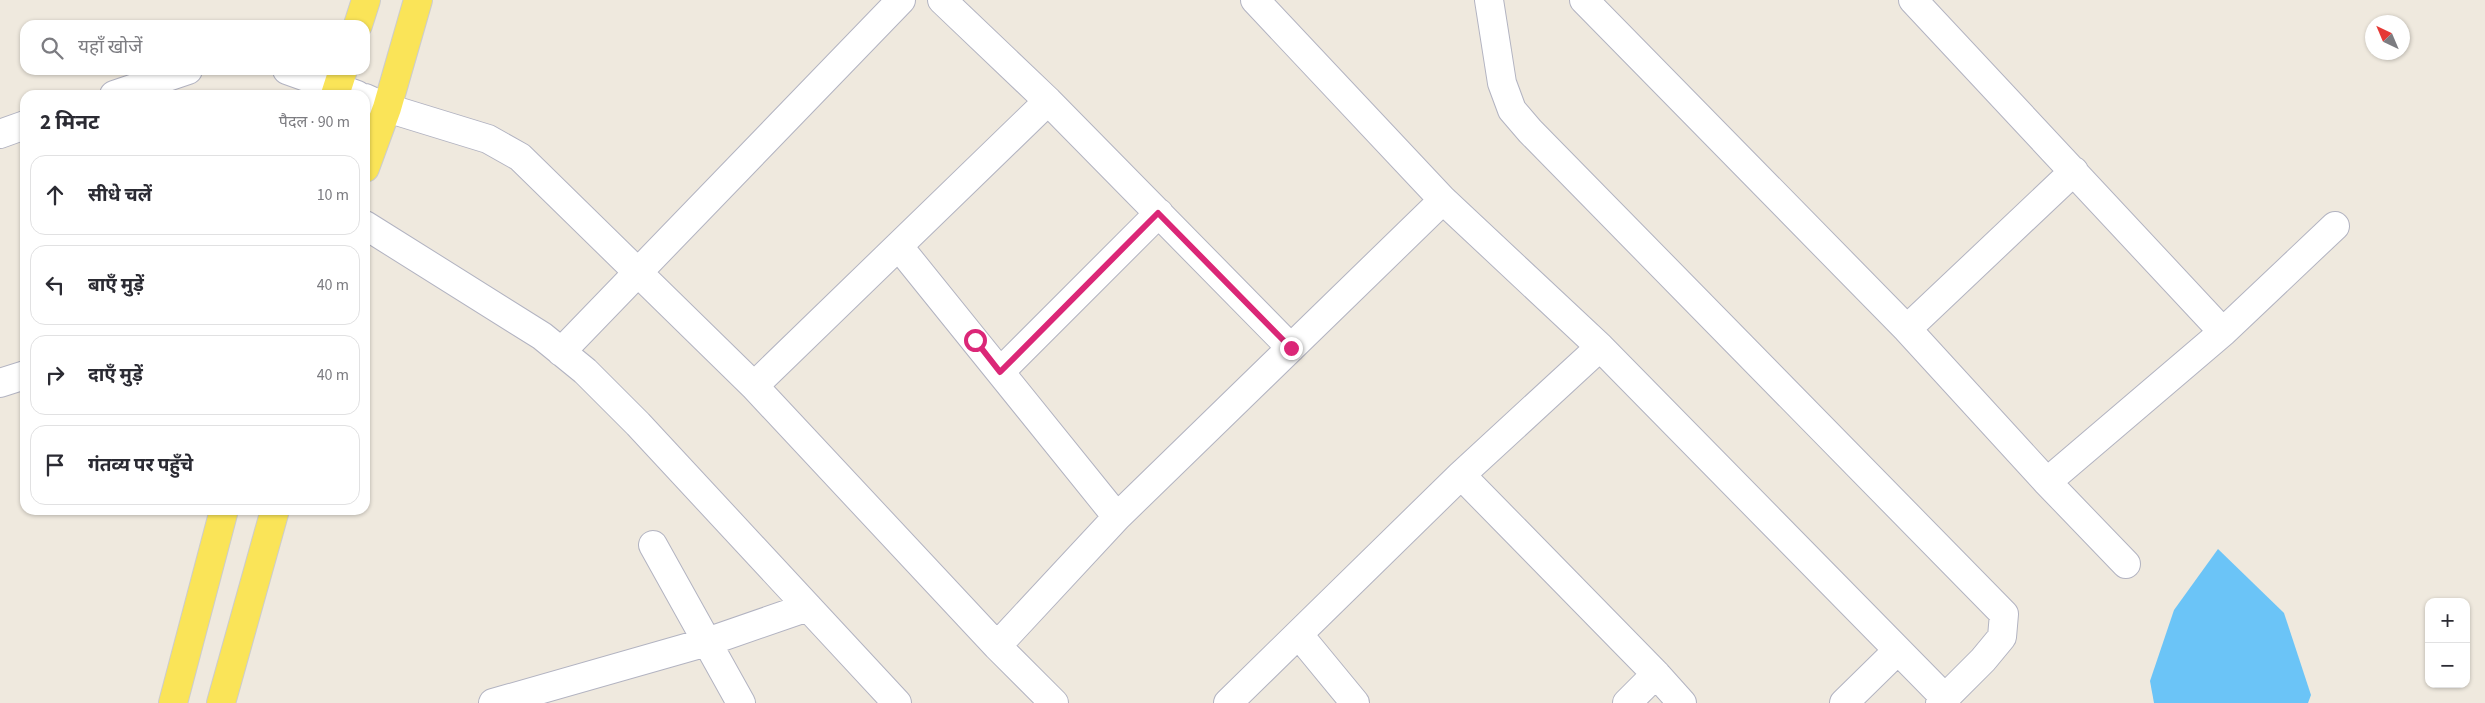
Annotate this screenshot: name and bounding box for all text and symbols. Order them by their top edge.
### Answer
north arrow [2365,15,2410,60]
search box [20,20,370,75]
icon: search [38,34,66,62]
text: यहाँ खोजें [78,34,142,61]
text: 2 मिनट [40,107,99,137]
text: पैदल · 90 m [279,111,350,133]
icon: ahead [41,181,69,209]
text: सीधे चलें [88,182,152,209]
text: 10 m [317,184,349,206]
icon: left [41,271,69,299]
text: बाएँ मुड़ें [88,272,144,299]
text: 40 m [317,274,349,296]
route start [964,329,987,352]
route end [1280,337,1303,360]
icon: right [41,361,69,389]
text: दाएँ मुड़ें [88,362,143,389]
text: 40 m [317,364,349,386]
icon: arrive [41,451,69,479]
text: गंतव्य पर पहुँचे [88,452,193,479]
map controls [2425,598,2470,688]
button: + [2425,598,2470,643]
button: − [2425,643,2470,688]

